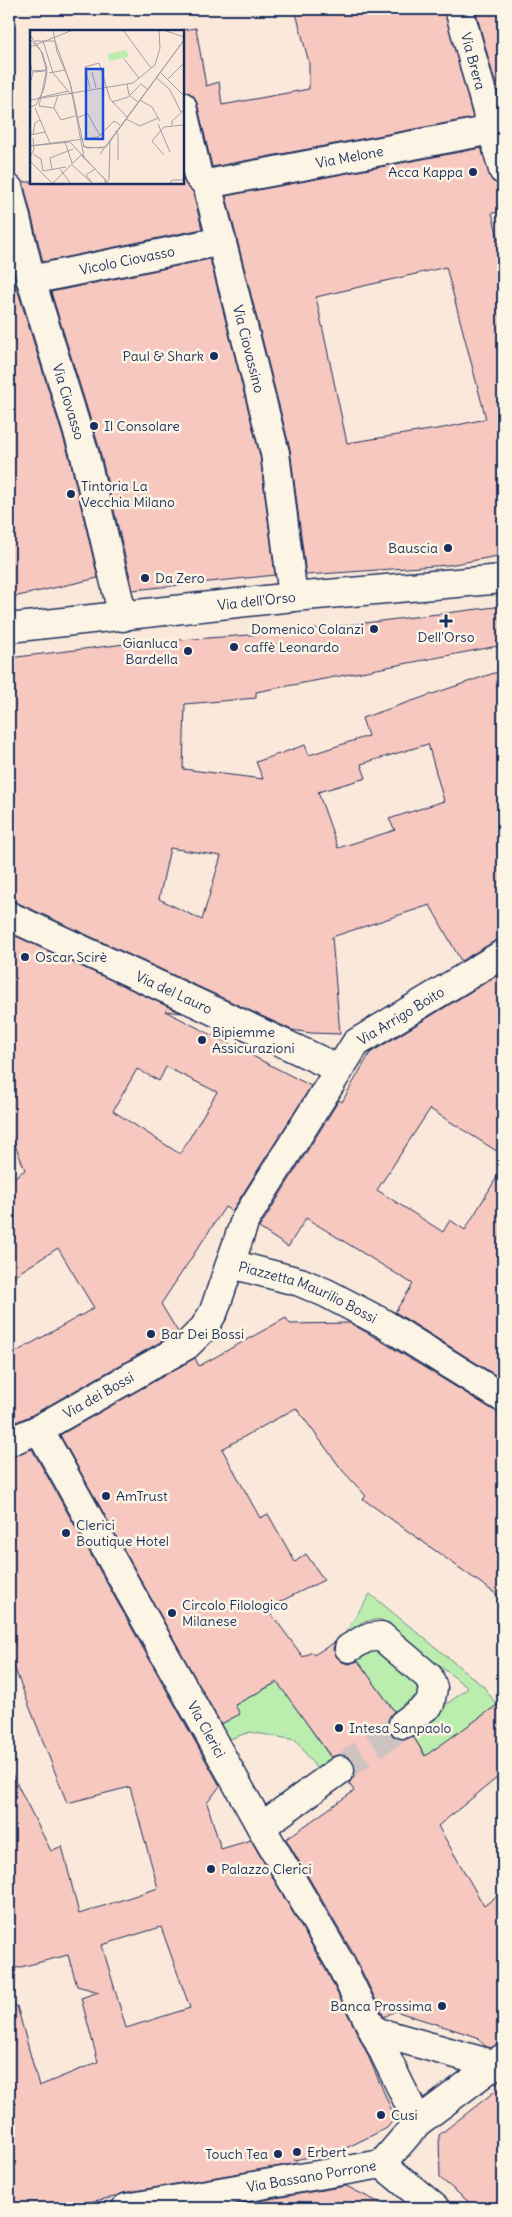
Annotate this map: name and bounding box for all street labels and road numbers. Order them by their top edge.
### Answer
street label: Via Brera [457,30,490,92]
street label: Via Melone [314,142,385,172]
street label: Vicolo Ciovasso [78,242,176,279]
street label: Via Ciovassino [229,303,268,395]
street label: Via Ciovasso [48,361,89,442]
street label: Via dell'Orso [216,588,297,614]
street label: Via del Lauro [133,967,215,1018]
street label: Via Arrigo Boito [354,983,448,1049]
street label: Piazzetta Maurilio Bossi [237,1257,380,1327]
street label: Via dei Bossi [60,1368,137,1422]
street label: Via Clerici [184,1698,230,1761]
street label: Via Bassano Porrone [245,2156,378,2196]

